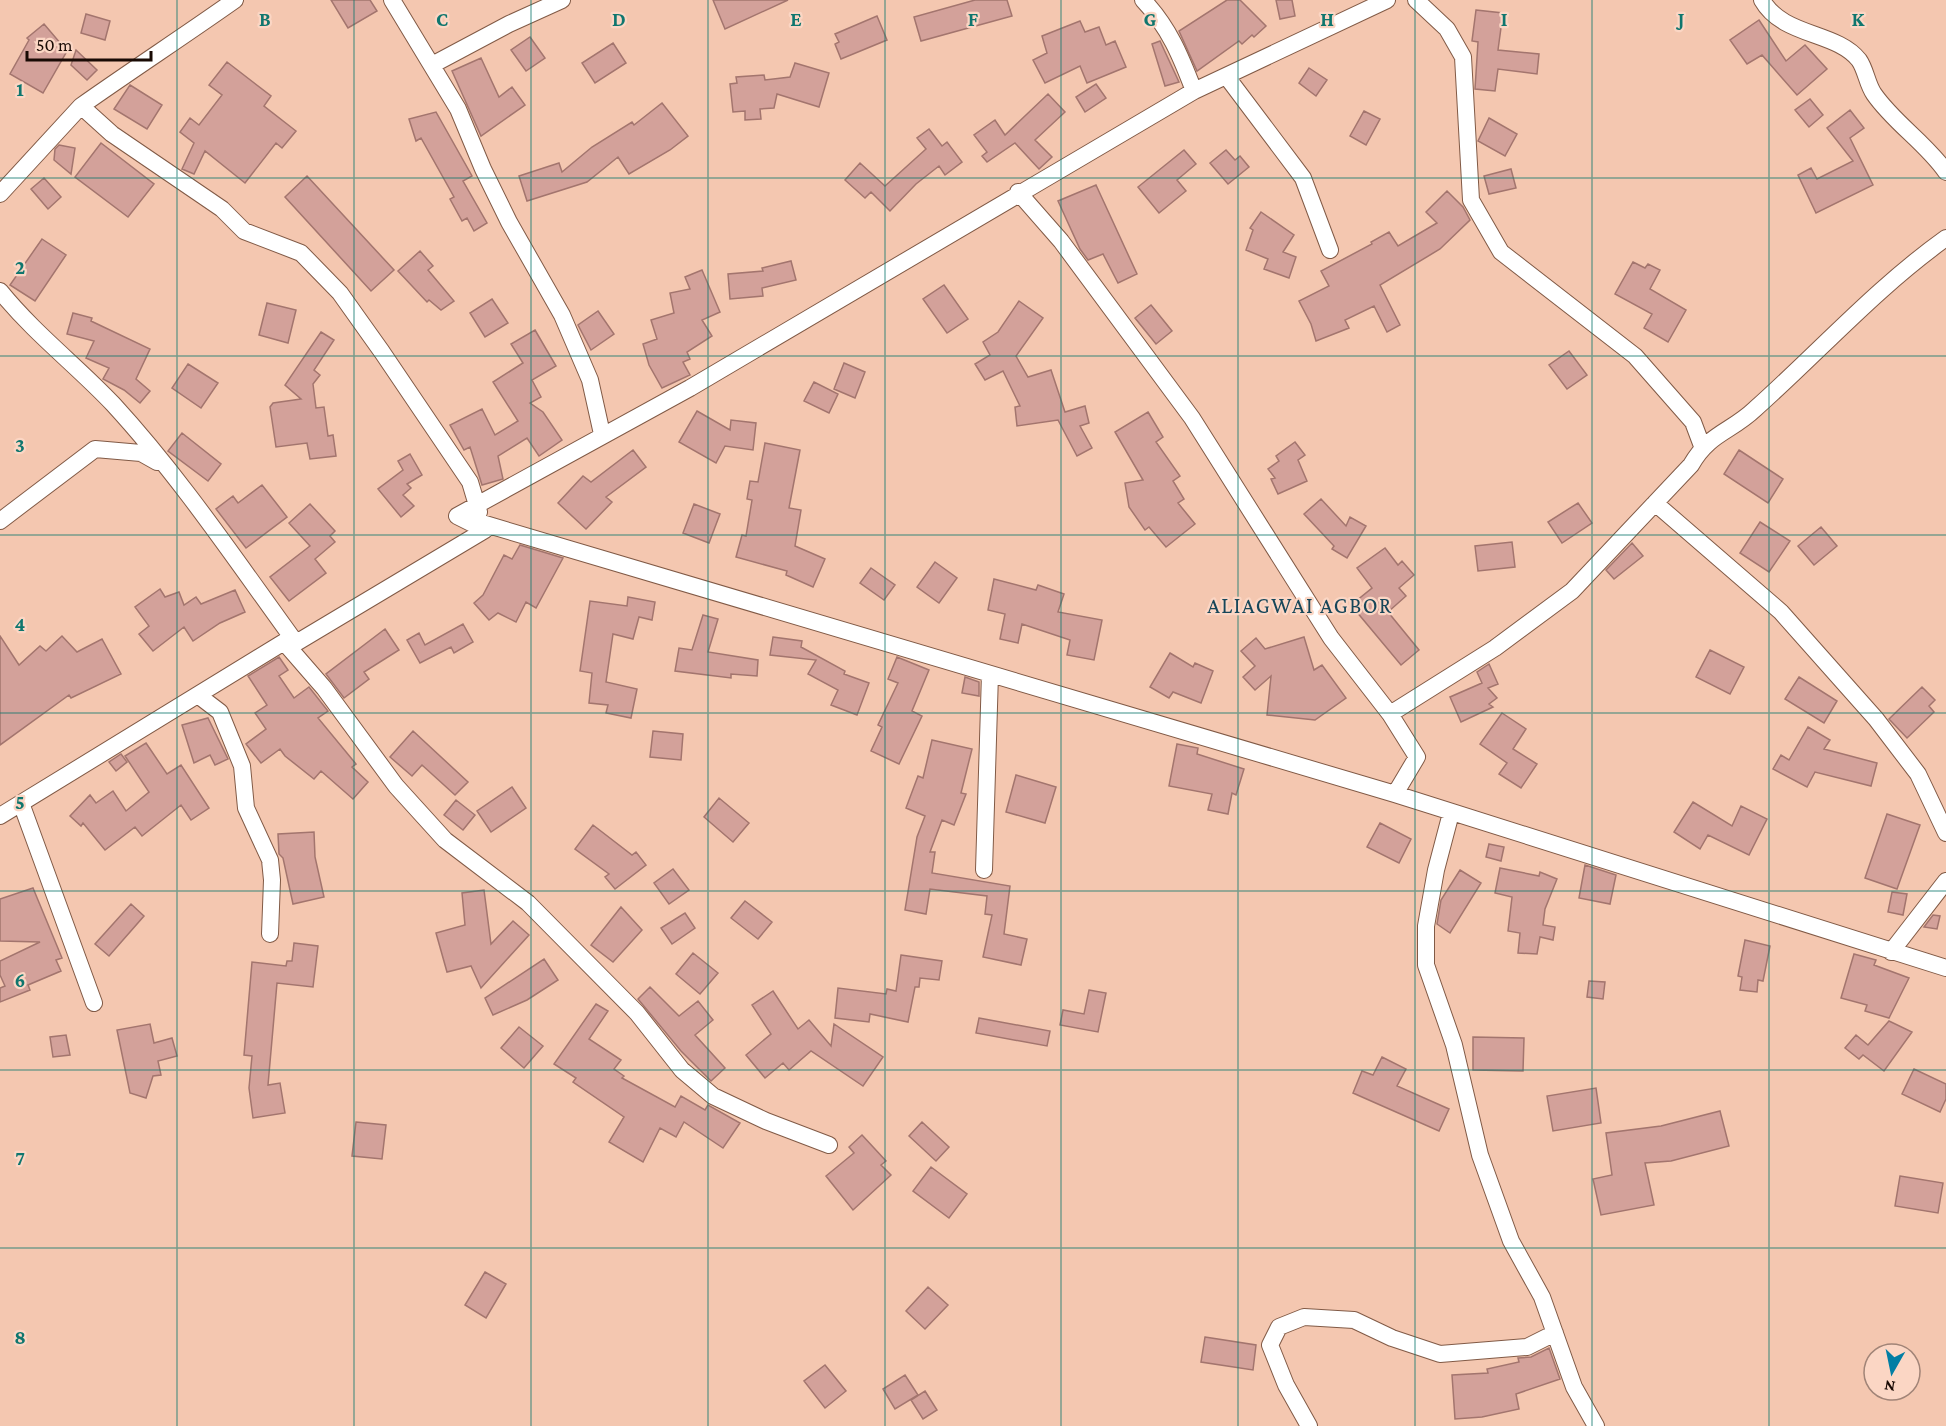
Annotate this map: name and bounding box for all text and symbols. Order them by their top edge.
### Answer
text: B [259,8,271,30]
text: C [436,8,448,30]
text: D [612,8,626,30]
text: E [790,8,802,30]
text: F [968,8,979,30]
text: G [1144,8,1157,30]
text: H [1320,8,1334,30]
text: I [1501,8,1508,30]
text: J [1676,8,1685,30]
text: K [1852,8,1866,30]
scale bar [27,24,152,62]
text: 50 m [36,35,73,55]
text: 1 [16,78,24,100]
text: 2 [15,256,25,278]
text: 3 [15,434,25,456]
district label: ALIAGWAI AGBOR [1207,593,1393,618]
text: 4 [15,613,26,635]
text: 5 [15,791,25,813]
text: 6 [15,969,25,991]
text: 7 [15,1147,25,1169]
text: 8 [14,1326,26,1348]
north arrow [1862,1342,1922,1402]
text: N [1883,1377,1896,1396]

